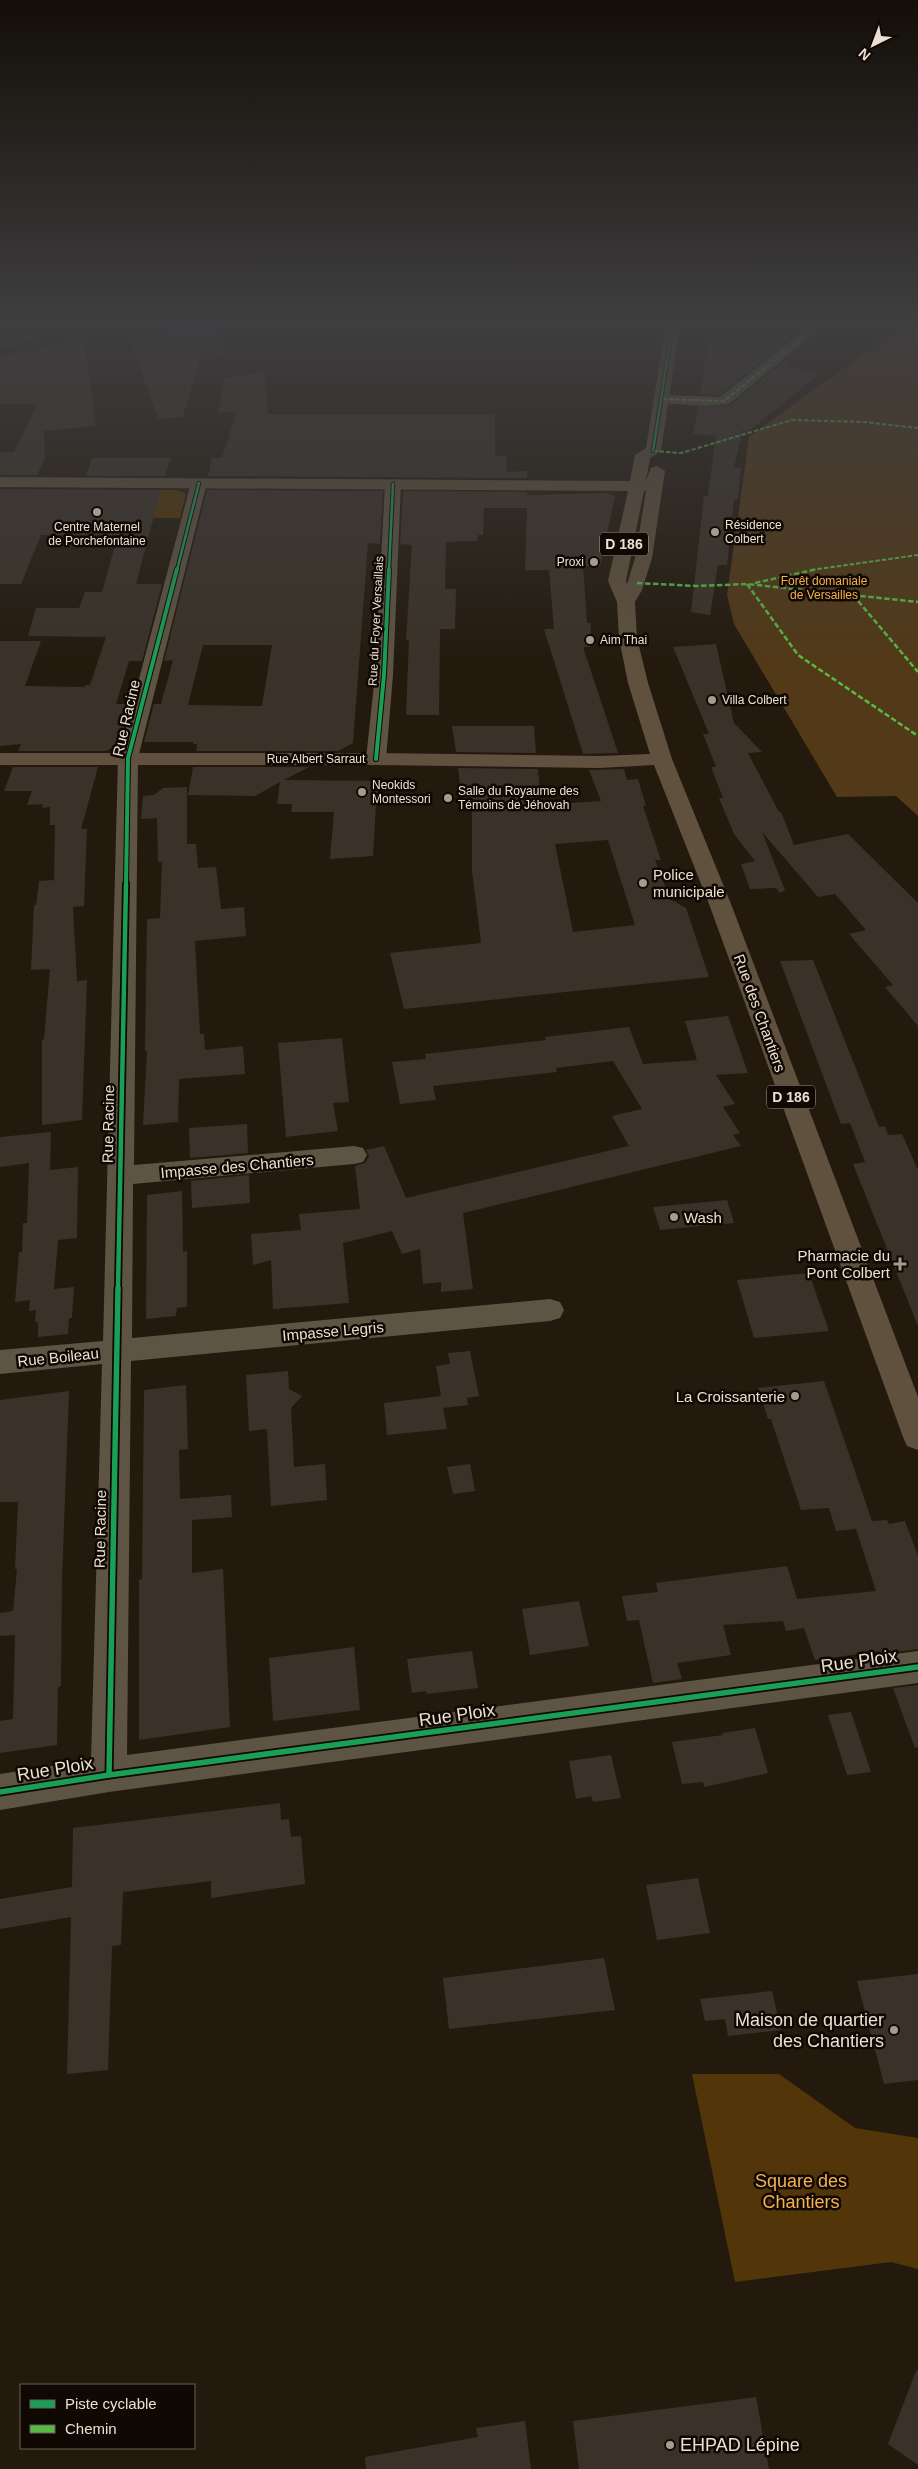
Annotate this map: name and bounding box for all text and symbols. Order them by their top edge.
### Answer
north arrow [848,20,898,70]
text: N [855,45,873,64]
marker: Centre Maternel de Porchefontaine [91,506,103,518]
place label: Résidence Colbert [725,518,782,546]
place label: Centre Maternel de Porchefontaine [48,520,146,548]
marker: Résidence Colbert [709,526,721,538]
road number: D 186 [600,532,648,556]
place label: Proxi [557,555,584,569]
street label: Rue du Foyer Versaillais [366,556,386,686]
marker: Proxi [588,556,600,568]
park label: Forêt domaniale de Versailles [781,574,868,602]
place label: Aim Thai [600,633,647,647]
marker: Aim Thai [584,634,596,646]
street label: Rue Racine [109,678,143,758]
place label: Villa Colbert [722,693,787,707]
marker: Villa Colbert [706,694,718,706]
street label: Rue Albert Sarraut [267,752,366,766]
place label: Neokids Montessori [372,778,431,806]
place label: Salle du Royaume des Témoins de Jéhovah [458,784,579,812]
marker: Neokids Montessori [356,786,368,798]
marker: Salle du Royaume des Témoins de Jéhovah [442,792,454,804]
place label: Police municipale [653,866,725,900]
marker: Police municipale [637,877,649,889]
street label: Rue des Chantiers [731,952,789,1074]
street label: Rue Racine [99,1085,117,1163]
road number: D 186 [767,1086,815,1108]
street label: Impasse des Chantiers [160,1151,314,1181]
place label: Wash [684,1209,722,1226]
marker: Wash [668,1211,680,1223]
place label: Pharmacie du Pont Colbert [797,1247,891,1281]
marker: Pharmacie du Pont Colbert [894,1258,906,1270]
street label: Impasse Legris [282,1318,384,1344]
street label: Rue Boileau [16,1344,100,1370]
place label: La Croissanterie [676,1388,785,1405]
marker: La Croissanterie [789,1390,801,1402]
street label: Rue Racine [91,1490,109,1568]
street label: Rue Ploix [819,1646,899,1676]
street label: Rue Ploix [417,1700,497,1730]
street label: Rue Ploix [15,1753,95,1785]
place label: Maison de quartier des Chantiers [735,2010,884,2051]
marker: Maison de quartier des Chantiers [888,2024,900,2036]
park label: Square des Chantiers [755,2171,847,2212]
legend [20,2384,195,2449]
text: Piste cyclable [65,2395,157,2412]
text: Chemin [65,2420,117,2437]
place label: EHPAD Lépine [680,2435,800,2455]
marker: EHPAD Lépine [664,2439,676,2451]

